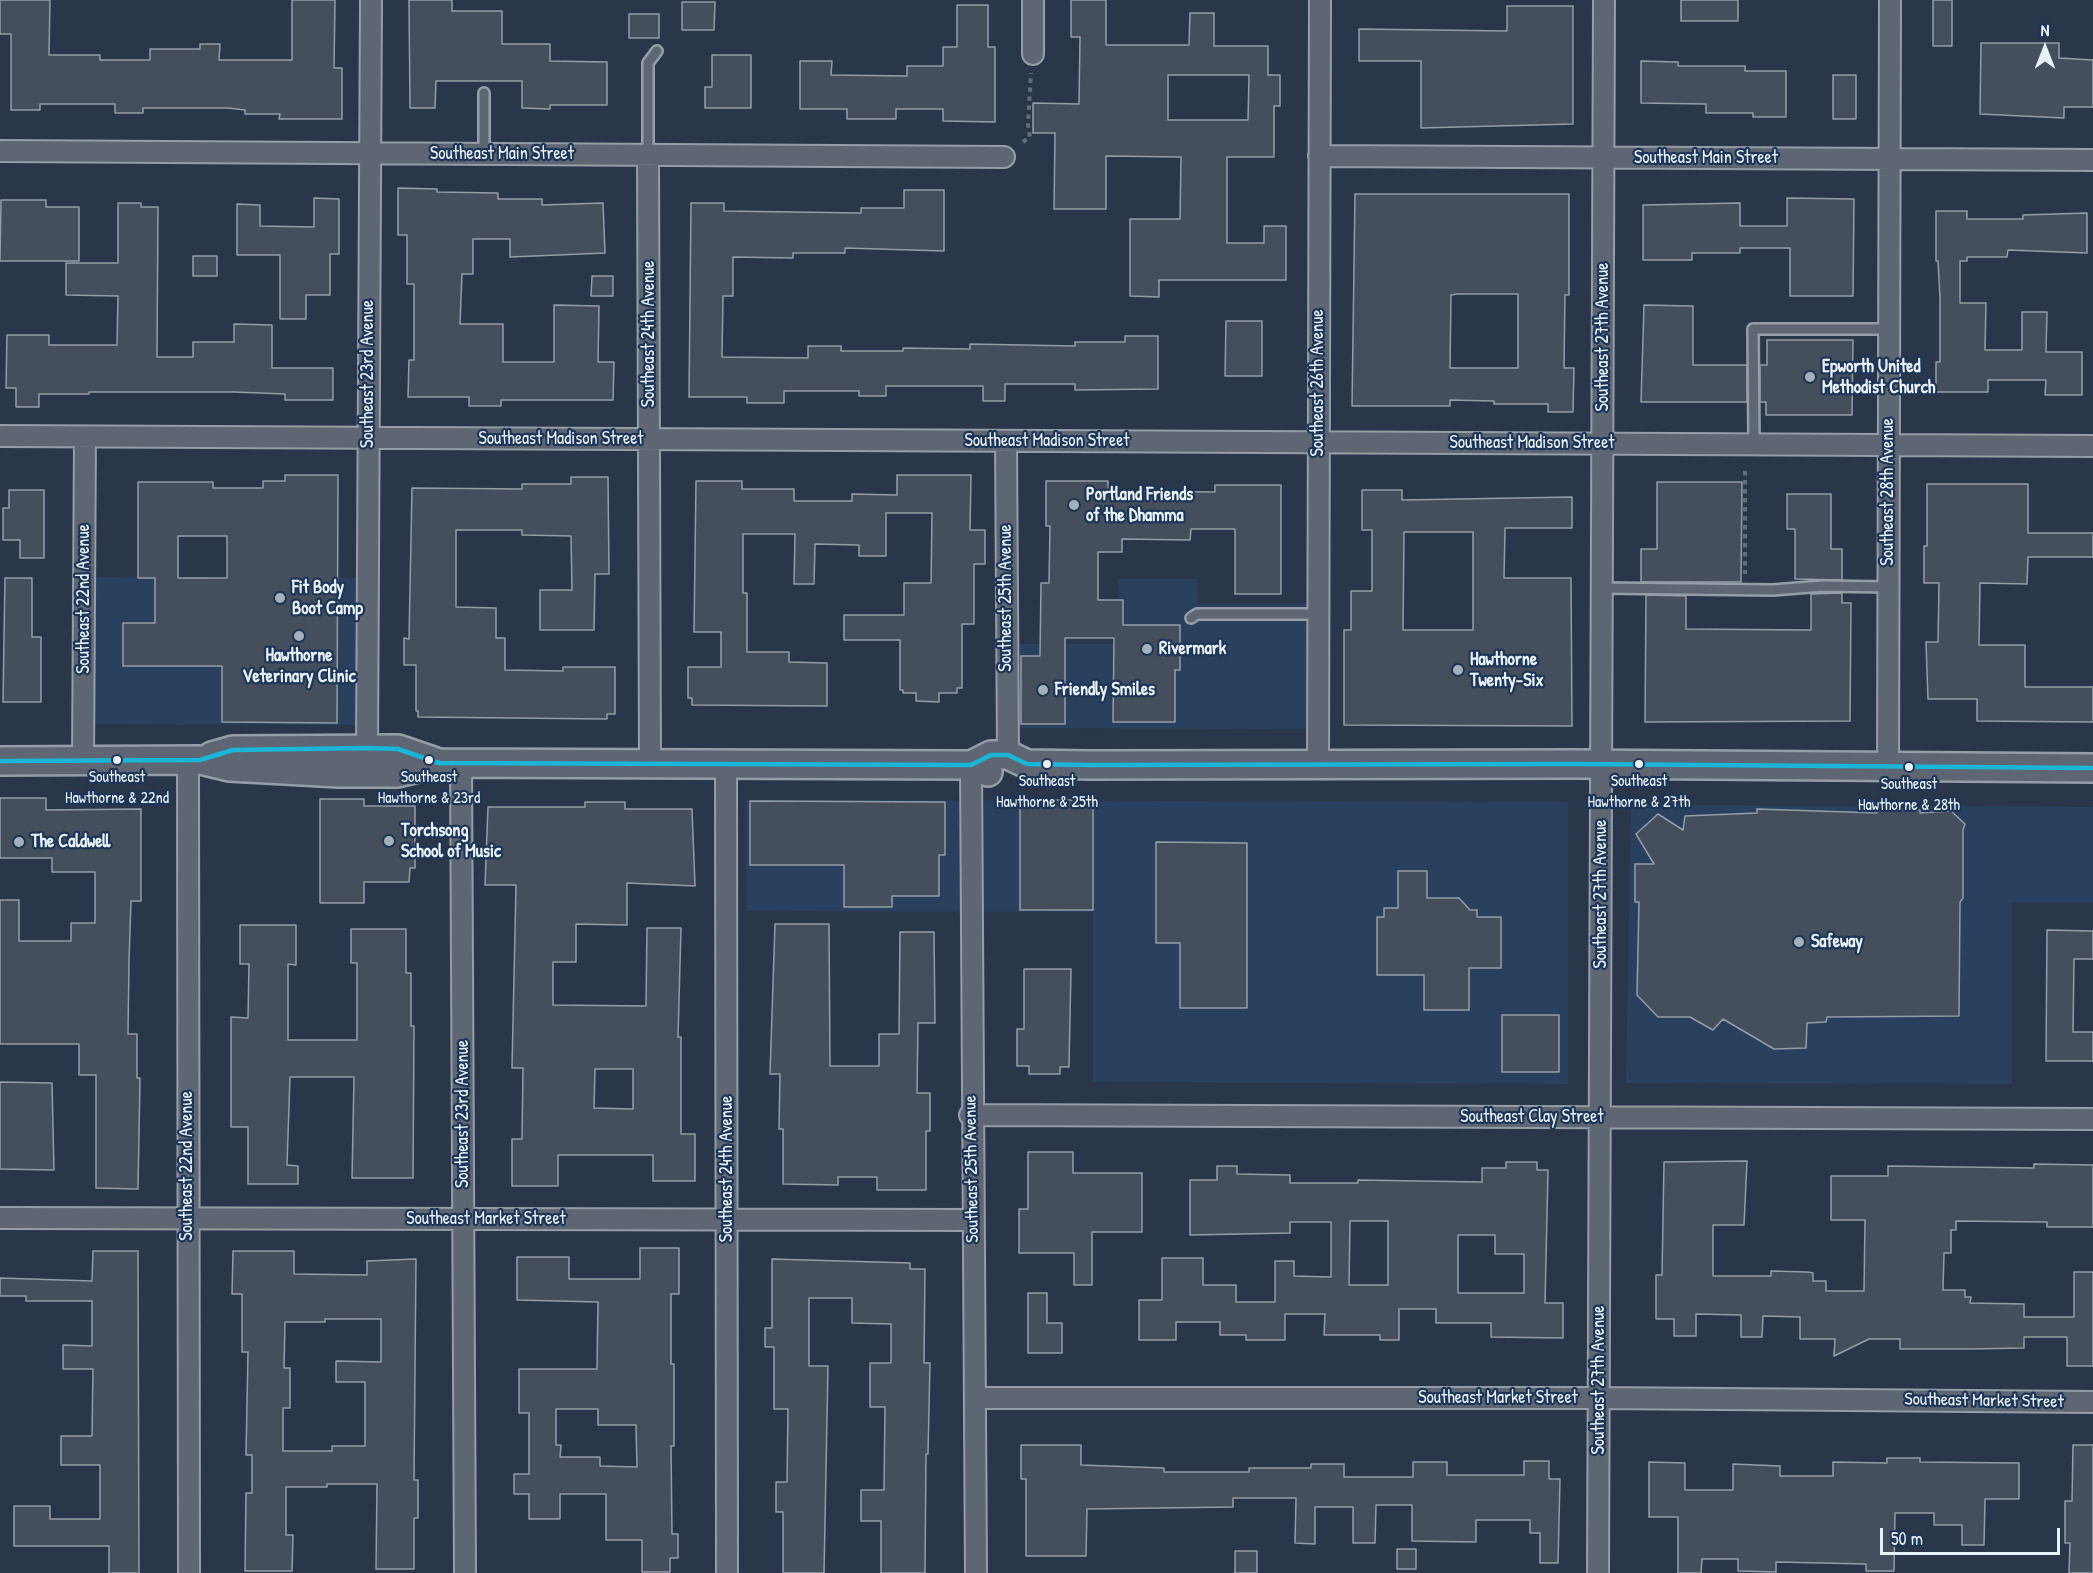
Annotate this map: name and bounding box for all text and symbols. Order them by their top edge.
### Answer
north arrow [2015,18,2075,78]
text: N [2041,19,2049,41]
street label: Southeast Main Street [430,143,574,165]
street label: Southeast Main Street [1634,147,1778,169]
street label: Southeast 24th Avenue [638,261,660,407]
street label: Southeast 27th Avenue [1592,263,1614,411]
street label: Southeast 23rd Avenue [357,300,379,448]
street label: Southeast 26th Avenue [1307,309,1329,457]
place label: Epworth United Methodist Church [1822,356,1935,398]
marker: Epworth United Methodist Church [1803,370,1817,384]
street label: Southeast 28th Avenue [1877,418,1899,566]
street label: Southeast Madison Street [478,428,644,450]
street label: Southeast Madison Street [964,430,1130,452]
street label: Southeast Madison Street [1449,432,1615,454]
place label: Portland Friends of the Dhamma [1086,484,1193,526]
marker: Portland Friends of the Dhamma [1067,498,1081,512]
street label: Southeast 22nd Avenue [73,524,95,674]
street label: Southeast 25th Avenue [995,524,1017,672]
place label: Fit Body Boot Camp [292,577,363,620]
marker: Fit Body Boot Camp [273,591,287,605]
marker: Hawthorne Veterinary Clinic [292,629,306,643]
place label: Rivermark [1159,638,1226,660]
marker: Rivermark [1140,642,1154,656]
place label: Hawthorne Veterinary Clinic [242,645,356,688]
place label: Hawthorne Twenty-Six [1470,649,1543,692]
marker: Hawthorne Twenty-Six [1451,663,1465,677]
place label: Friendly Smiles [1055,679,1155,701]
marker: Friendly Smiles [1036,683,1050,697]
marker: Southeast Hawthorne & 22nd [111,754,123,766]
marker: Southeast Hawthorne & 23rd [423,754,435,766]
marker: Southeast Hawthorne & 25th [1041,758,1053,770]
marker: Southeast Hawthorne & 27th [1633,758,1645,770]
marker: Southeast Hawthorne & 28th [1903,761,1915,773]
place label: Southeast Hawthorne & 22nd [65,768,169,806]
place label: Southeast Hawthorne & 23rd [378,768,480,806]
place label: Southeast Hawthorne & 25th [996,772,1098,810]
place label: Southeast Hawthorne & 27th [1587,772,1691,810]
place label: Southeast Hawthorne & 28th [1858,775,1960,813]
place label: Torchsong School of Music [401,820,501,862]
street label: Southeast 27th Avenue [1590,820,1612,968]
place label: The Caldwell [31,831,110,853]
marker: Torchsong School of Music [382,834,396,848]
marker: The Caldwell [12,835,26,849]
place label: Safeway [1811,931,1863,953]
marker: Safeway [1792,935,1806,949]
street label: Southeast 23rd Avenue [452,1040,474,1188]
street label: Southeast 22nd Avenue [176,1091,198,1241]
street label: Southeast 25th Avenue [960,1095,984,1243]
street label: Southeast 24th Avenue [716,1096,738,1242]
street label: Southeast Clay Street [1460,1106,1604,1128]
street label: Southeast Market Street [406,1208,566,1230]
street label: Southeast 27th Avenue [1588,1306,1610,1454]
street label: Southeast Market Street [1418,1387,1578,1409]
street label: Southeast Market Street [1904,1389,2064,1413]
scale bar [1883,1516,2063,1554]
text: 50 m [1891,1526,1923,1551]

